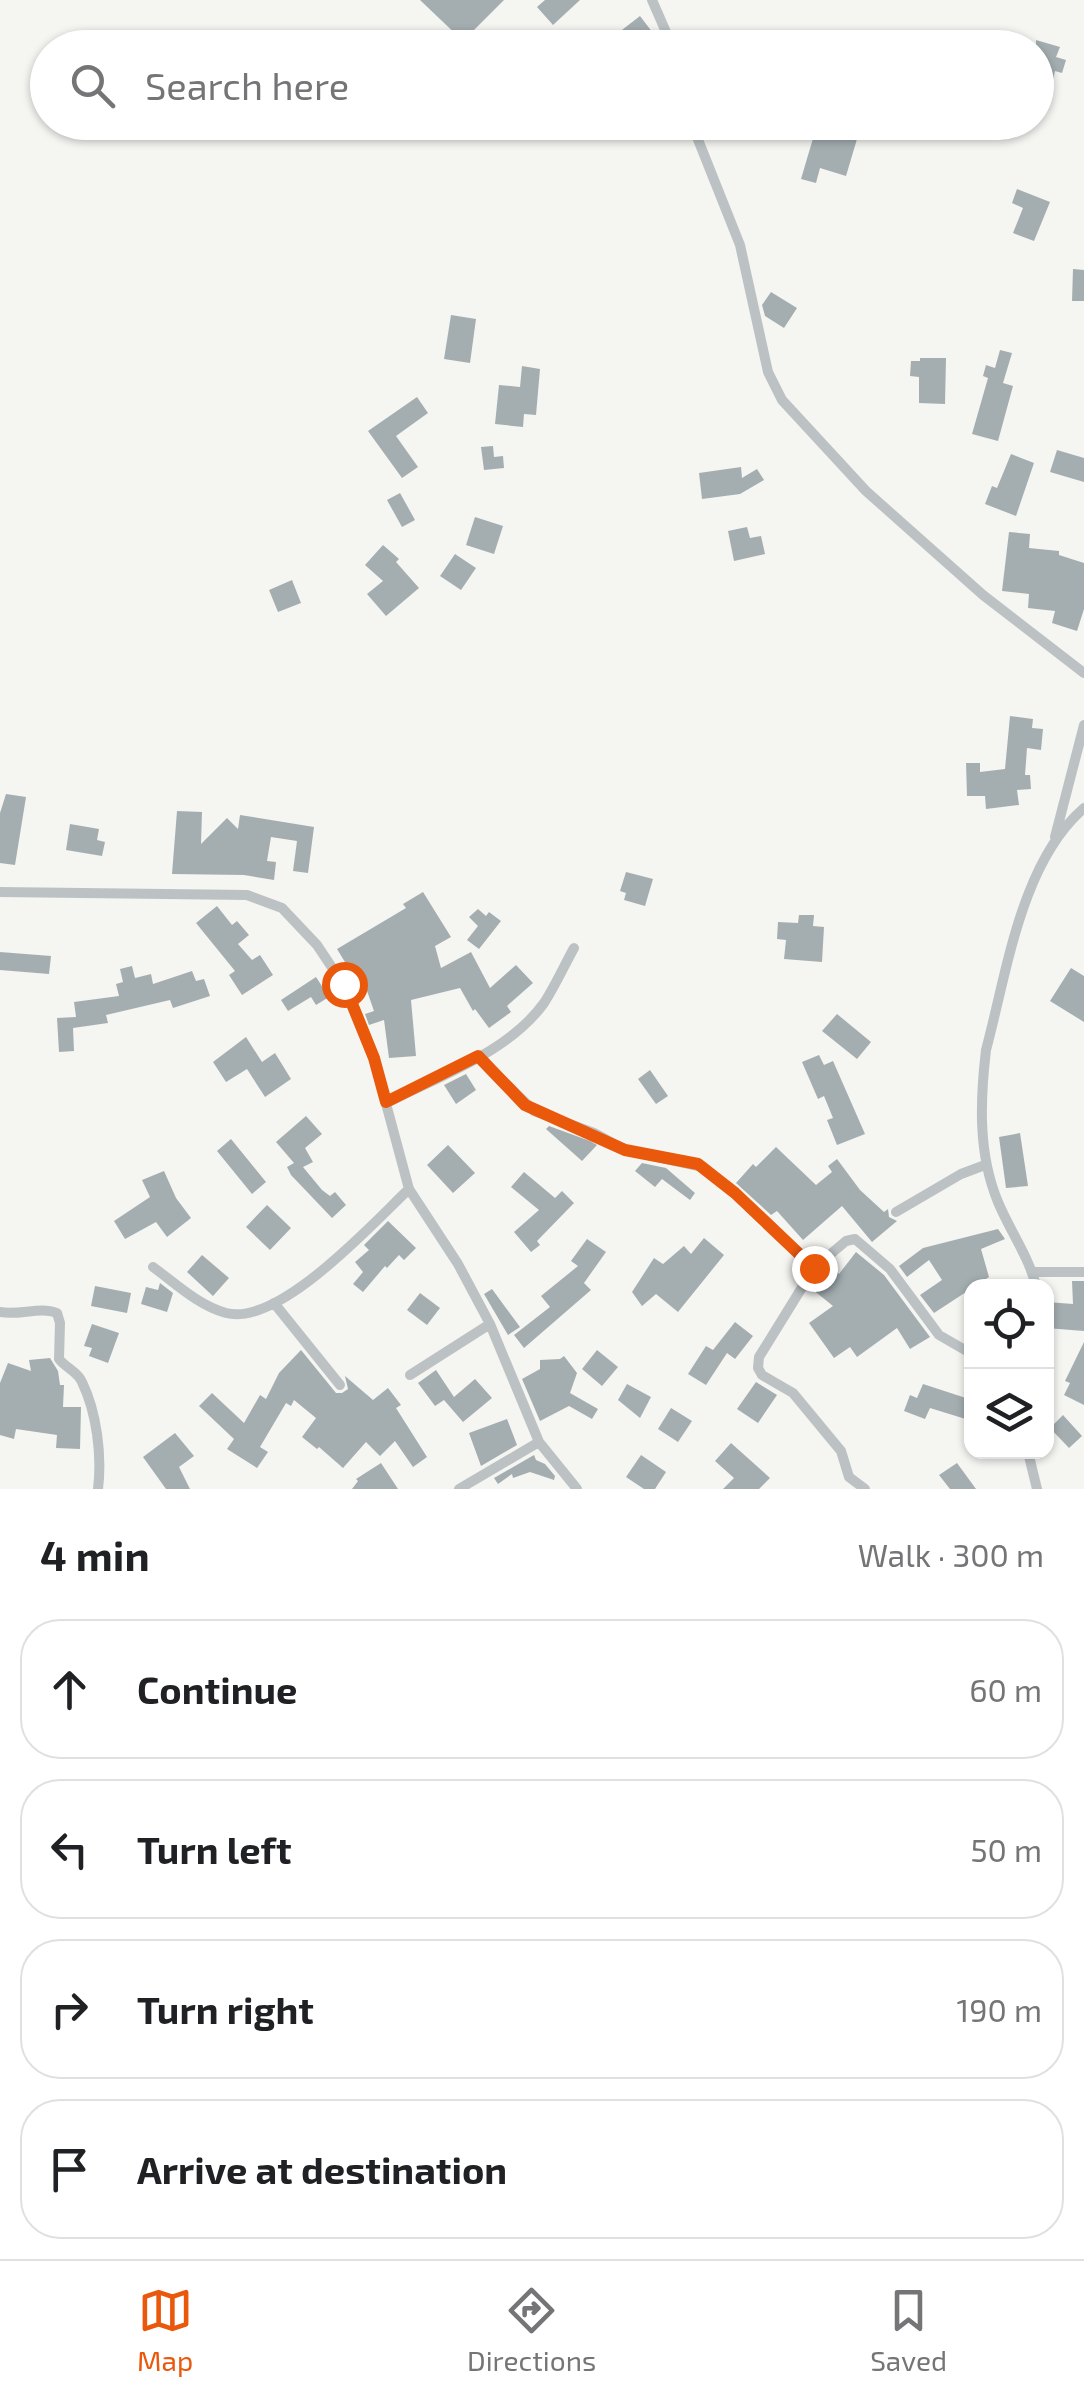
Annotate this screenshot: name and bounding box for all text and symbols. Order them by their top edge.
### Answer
search box [30,30,1054,140]
icon: search [65,58,120,113]
text: Search here [145,62,349,108]
route start [322,962,368,1008]
route end [792,1246,838,1292]
map controls [964,1279,1054,1459]
button: locate [964,1279,1054,1369]
button: layers [964,1369,1054,1459]
text: 4 min [40,1529,150,1579]
text: Walk · 300 m [858,1535,1044,1573]
icon: ahead [42,1662,97,1717]
text: Continue [137,1666,297,1712]
text: 60 m [969,1670,1042,1708]
icon: left [42,1822,97,1877]
text: Turn left [137,1826,292,1872]
text: 50 m [970,1830,1042,1868]
icon: right [42,1982,97,2037]
text: Turn right [137,1986,314,2032]
text: 190 m [956,1990,1042,2028]
icon: arrive [42,2142,97,2197]
text: Arrive at destination [137,2146,507,2192]
tab: Map [137,2283,193,2377]
tab: Directions [467,2283,596,2377]
tab: Saved [870,2283,947,2377]

